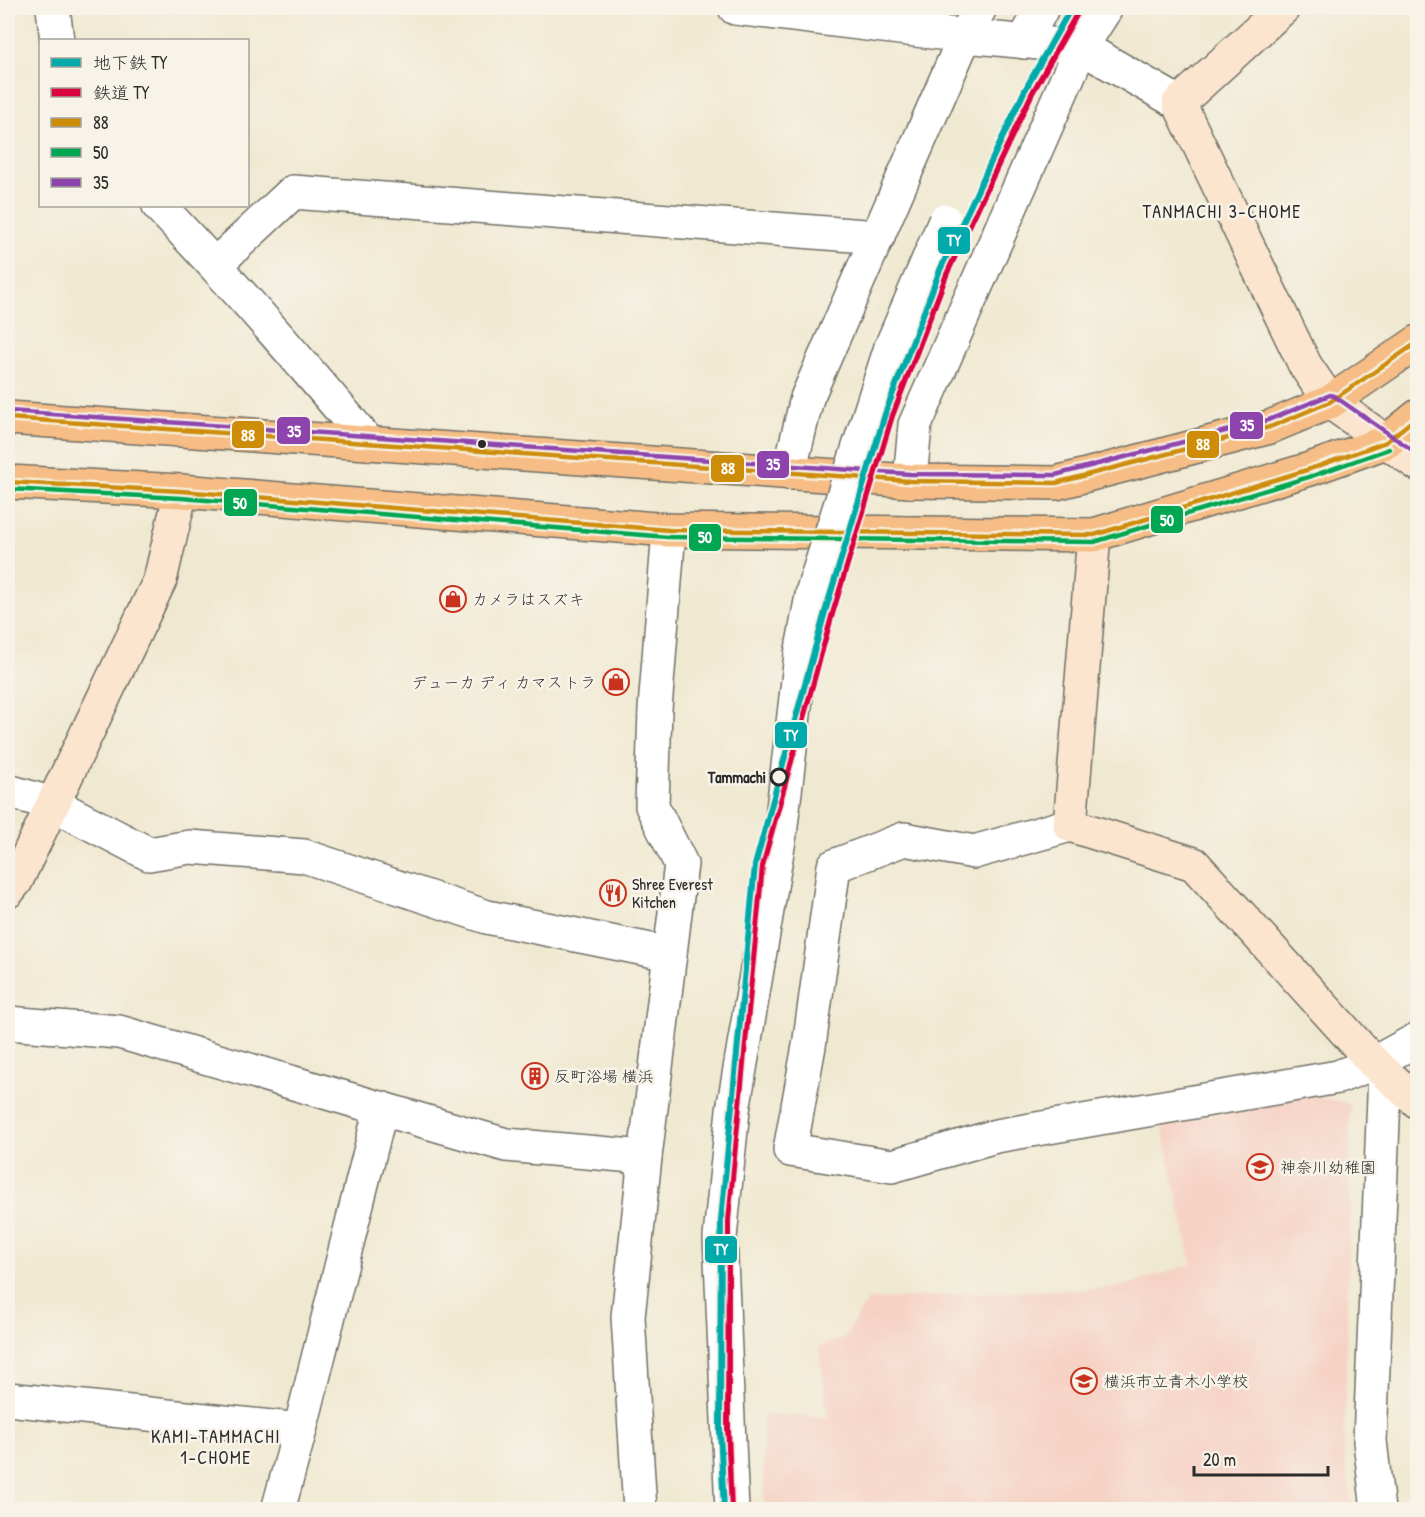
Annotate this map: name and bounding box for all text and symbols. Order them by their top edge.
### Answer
legend [39,39,249,207]
text: 地下鉄 TY [93,50,168,75]
text: 鉄道 TY [93,80,150,105]
text: 88 [93,110,109,135]
text: 50 [93,140,109,165]
text: 35 [93,170,109,195]
district label: TANMACHI 3-CHOME [1142,199,1302,224]
line badge: TY [937,226,971,255]
text: TY [946,229,962,251]
line badge: 35 [1229,411,1264,440]
text: 35 [1240,414,1254,436]
line badge: 35 [276,416,311,445]
line badge: 88 [231,420,265,449]
text: 35 [287,420,301,442]
text: 88 [241,424,255,446]
line badge: 88 [1186,430,1220,459]
text: 88 [1196,433,1210,455]
unlabelled marker [476,438,488,450]
line badge: 35 [756,450,790,479]
text: 35 [766,453,780,475]
line badge: 88 [710,454,745,483]
text: 88 [721,457,735,479]
line badge: 50 [223,488,258,517]
text: 50 [233,492,247,514]
line badge: 50 [1150,505,1184,534]
text: 50 [1160,509,1174,531]
line badge: 50 [688,523,722,552]
text: 50 [698,526,712,548]
shop icon: カメラはスズキ [438,584,468,614]
place label: カメラはスズキ [472,588,585,610]
shop icon: デューカ ディ カマストラ [601,667,631,697]
place label: デューカ ディ カマストラ [411,671,596,693]
line badge: TY [774,721,808,749]
text: TY [783,724,799,746]
place label: Tammachi [707,766,766,788]
marker: Tammachi [770,768,788,786]
place label: Shree Everest Kitchen [632,873,713,913]
restaurant icon: Shree Everest Kitchen [598,878,628,908]
building icon: 反町浴場 横浜 [520,1061,550,1091]
place label: 反町浴場 横浜 [554,1065,654,1087]
school or university icon: 神奈川幼稚園 [1245,1152,1275,1182]
place label: 神奈川幼稚園 [1280,1156,1376,1178]
line badge: TY [704,1235,738,1264]
text: TY [713,1238,729,1260]
school or university icon: 横浜市立青木小学校 [1069,1366,1099,1396]
place label: 横浜市立青木小学校 [1104,1370,1248,1392]
district label: KAMI-TAMMACHI 1-CHOME [151,1424,281,1470]
scale bar [1194,1439,1328,1477]
text: 20 m [1203,1447,1236,1472]

